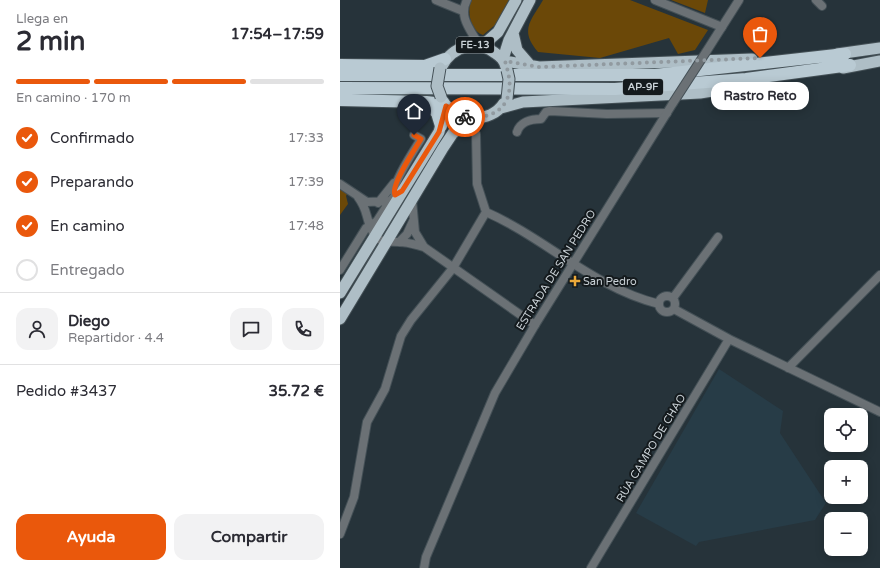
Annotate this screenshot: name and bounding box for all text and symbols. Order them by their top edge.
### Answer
text: Llega en [16,11,68,27]
pin [743,17,777,58]
icon: bag [749,23,771,45]
text: 17:54–17:59 [230,25,324,43]
text: 2 min [16,26,85,57]
road number: FE-13 [456,37,494,53]
road number: AP-9F [623,79,663,95]
callout: Rastro Reto [711,82,809,110]
text: Rastro Reto [723,88,797,104]
text: En camino · 170 m [16,90,131,106]
pin [397,94,431,135]
courier [445,97,485,137]
icon: home [403,100,425,122]
icon: bike [454,106,476,128]
icon: check [16,127,38,149]
text: Confirmado [50,129,134,147]
text: 17:33 [288,130,324,146]
icon: check [16,171,38,193]
text: Preparando [50,173,134,191]
text: 17:39 [288,174,324,190]
street label: ESTRADA DE SAN PEDRO [514,207,599,333]
icon: check [16,215,38,237]
text: En camino [50,217,125,235]
text: 17:48 [288,218,324,234]
text: Entregado [50,261,125,279]
place label: San Pedro [583,275,637,288]
marker: San Pedro [570,276,580,286]
button: person [16,308,58,350]
button: chat [230,308,272,350]
button: phone [282,308,324,350]
text: Diego [68,312,110,330]
text: Repartidor · 4.4 [68,330,164,346]
text: Pedido #3437 [16,382,117,400]
text: 35.72 € [269,382,324,400]
street label: RÚA CAMPO DE CHAO [613,391,688,504]
map controls [824,408,868,556]
button: locate [824,408,868,452]
button: + [824,460,868,504]
button: − [824,512,868,556]
button: Ayuda [16,514,166,560]
button: Compartir [174,514,324,560]

